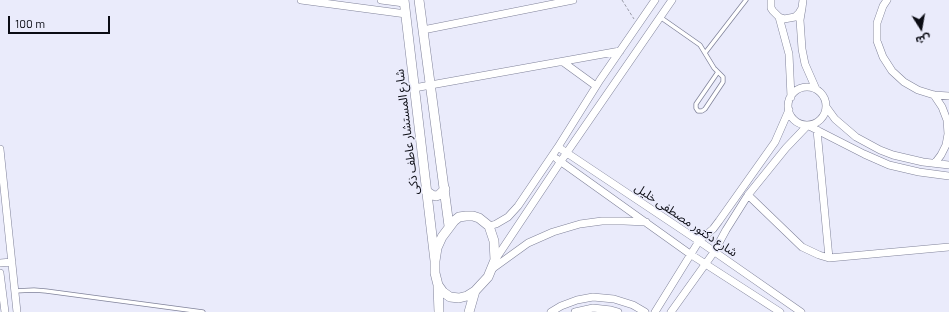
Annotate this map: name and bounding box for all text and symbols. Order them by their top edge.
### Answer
scale bar [10,8,112,34]
north arrow [901,8,941,48]
text: 100 m [15,16,45,30]
text: ش [915,32,932,48]
street label: شارع المستشار عاطف ذكى [392,68,422,196]
street label: شارع دكتور مصطفى خليل [632,180,740,260]

